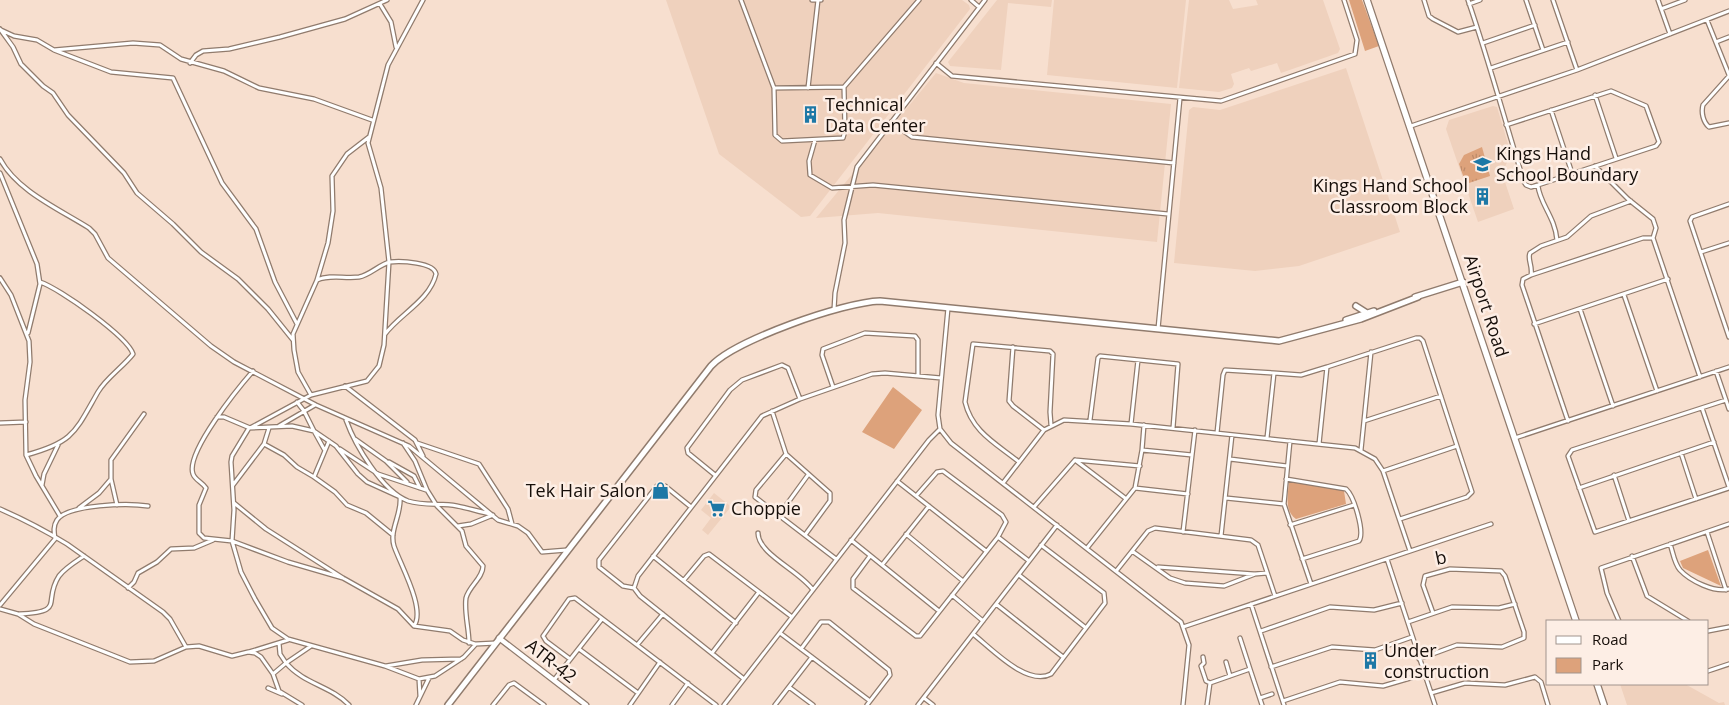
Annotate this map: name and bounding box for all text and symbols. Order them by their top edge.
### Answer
place label: Technical Data Center [825,92,926,137]
building icon: Technical Data Center [801,105,821,125]
place label: Kings Hand School Boundary [1496,141,1639,186]
school or university icon: Kings Hand School Boundary [1472,154,1492,174]
place label: Kings Hand School Classroom Block [1313,173,1469,218]
building icon: Kings Hand School Classroom Block [1472,186,1492,206]
street label: Airport Road [1459,251,1515,360]
place label: Tek Hair Salon [526,478,646,502]
shop icon: Tek Hair Salon [650,481,670,501]
place label: Choppie [731,496,801,520]
supermarket icon: Choppie [707,499,727,519]
street label: b [1433,544,1449,570]
legend [1546,620,1709,685]
text: Road [1592,629,1628,649]
street label: ATR-42 [521,633,582,688]
place label: Under construction [1384,638,1489,683]
building icon: Under construction [1360,651,1380,671]
text: Park [1592,654,1623,674]

